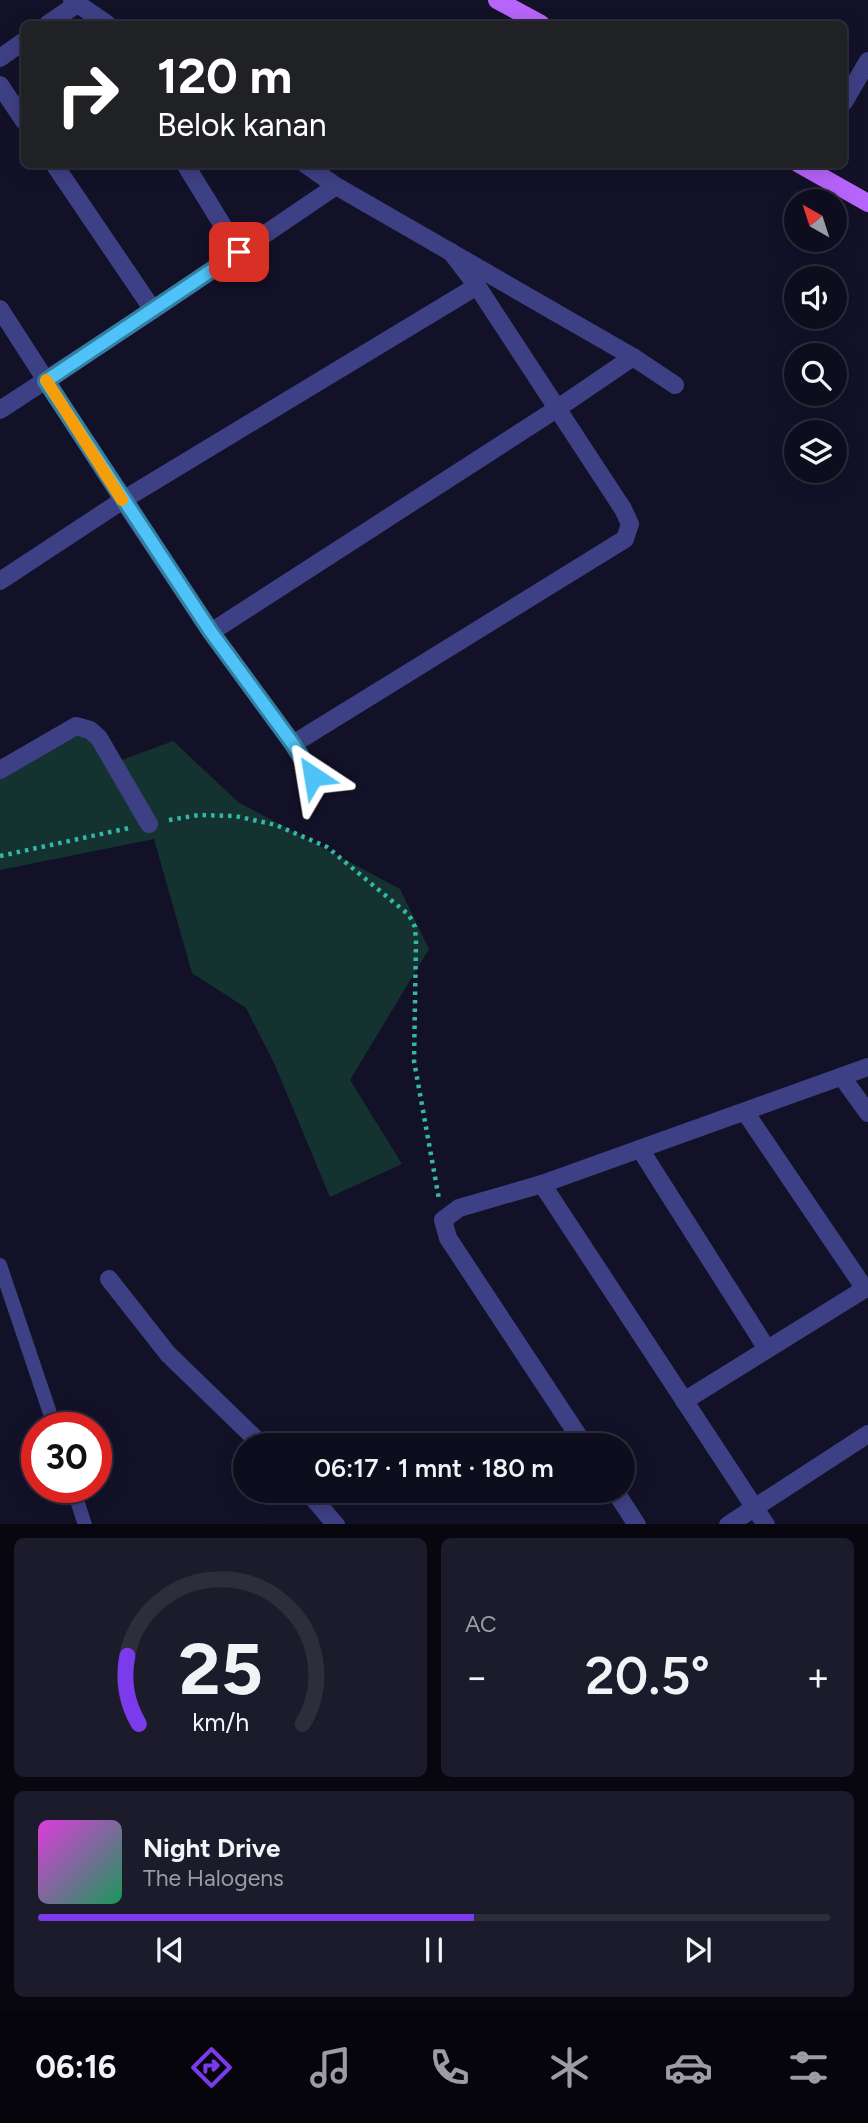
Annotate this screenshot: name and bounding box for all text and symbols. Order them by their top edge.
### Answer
text: 120 m [157,46,292,105]
icon: right [42,49,133,140]
text: Belok kanan [157,106,327,144]
north arrow [784,189,847,252]
map controls [784,189,847,483]
pin [209,222,269,282]
icon: arrive [220,233,258,271]
button: sound [784,266,847,329]
button: search [784,343,847,406]
button: layers [784,420,847,483]
position arrow [276,739,350,813]
speed limit sign: 30 [21,1412,112,1503]
text: 06:17 · 1 mnt · 180 m [314,1452,554,1484]
text: AC [465,1610,497,1638]
text: 25 [178,1625,263,1712]
text: 20.5° [585,1645,710,1707]
text: − [465,1654,489,1700]
text: + [806,1654,830,1700]
text: km/h [192,1706,249,1736]
text: Night Drive [143,1832,280,1864]
text: The Halogens [143,1864,284,1892]
icon: previous [151,1931,189,1969]
icon: pause [415,1931,453,1969]
icon: next [679,1931,717,1969]
icon: directions [187,2043,236,2092]
icon: music [306,2043,355,2092]
icon: phone [425,2043,474,2092]
icon: climate [545,2043,594,2092]
icon: car [664,2043,713,2092]
icon: filters [784,2043,833,2092]
text: 06:16 [35,2048,116,2086]

